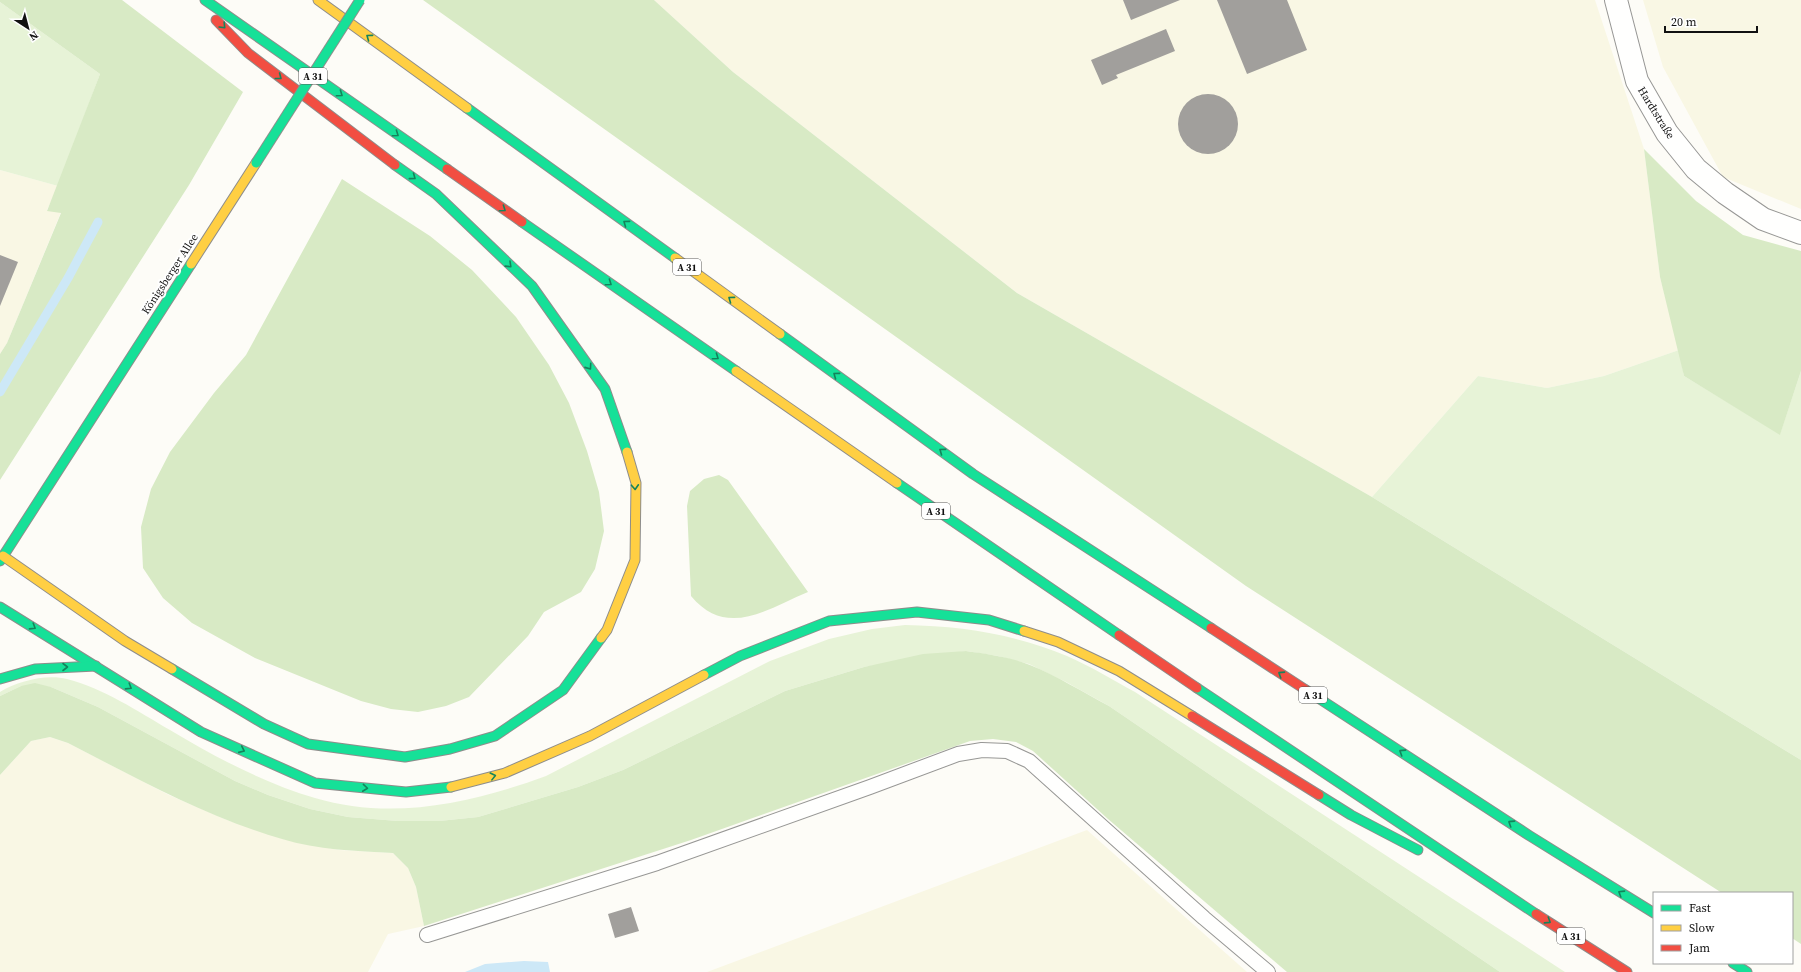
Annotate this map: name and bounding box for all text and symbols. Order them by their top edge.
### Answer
north arrow [8,8,48,48]
scale bar [1665,8,1757,34]
text: 20 m [1671,14,1697,30]
one-way arrow [218,21,226,29]
text: N [26,27,41,44]
one-way arrow [366,34,373,42]
road number: A 31 [299,68,327,84]
one-way arrow [275,72,282,79]
street label: Hardtstraße [1634,84,1678,142]
one-way arrow [335,89,342,96]
one-way arrow [392,129,399,136]
one-way arrow [409,173,416,180]
one-way arrow [498,204,505,211]
one-way arrow [623,221,630,228]
street label: Königsberger Allee [138,230,202,317]
road number: A 31 [673,259,701,275]
one-way arrow [504,260,512,268]
one-way arrow [605,278,612,286]
one-way arrow [728,296,735,304]
one-way arrow [712,352,719,360]
one-way arrow [584,363,592,370]
one-way arrow [834,373,841,380]
one-way arrow [939,449,946,456]
one-way arrow [631,484,639,490]
road number: A 31 [922,503,950,519]
one-way arrow [29,623,36,630]
one-way arrow [62,663,68,671]
one-way arrow [1278,671,1285,679]
one-way arrow [125,682,132,690]
road number: A 31 [1299,687,1327,703]
one-way arrow [238,745,246,753]
one-way arrow [1399,750,1406,757]
one-way arrow [490,772,497,781]
one-way arrow [362,783,368,792]
one-way arrow [1508,820,1515,828]
one-way arrow [1618,890,1625,897]
legend [1653,892,1793,964]
text: Fast [1689,900,1711,916]
one-way arrow [1544,916,1551,924]
text: Slow [1689,920,1715,936]
road number: A 31 [1557,928,1585,944]
text: Jam [1688,940,1710,956]

